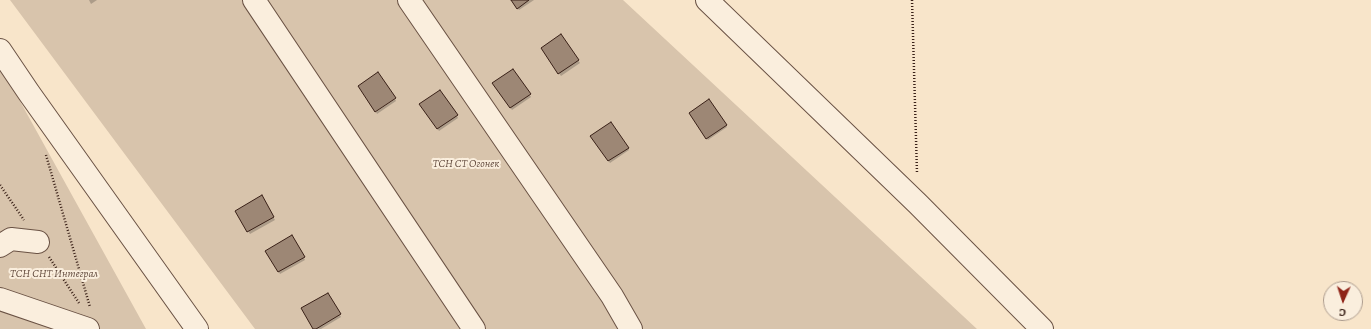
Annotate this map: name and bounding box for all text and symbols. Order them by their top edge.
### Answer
park label: ТСН СТ Огонек [433,157,499,171]
park label: ТСН СНТ Интеграл [10,267,98,281]
north arrow [1323,281,1363,321]
text: С [1339,305,1346,320]

